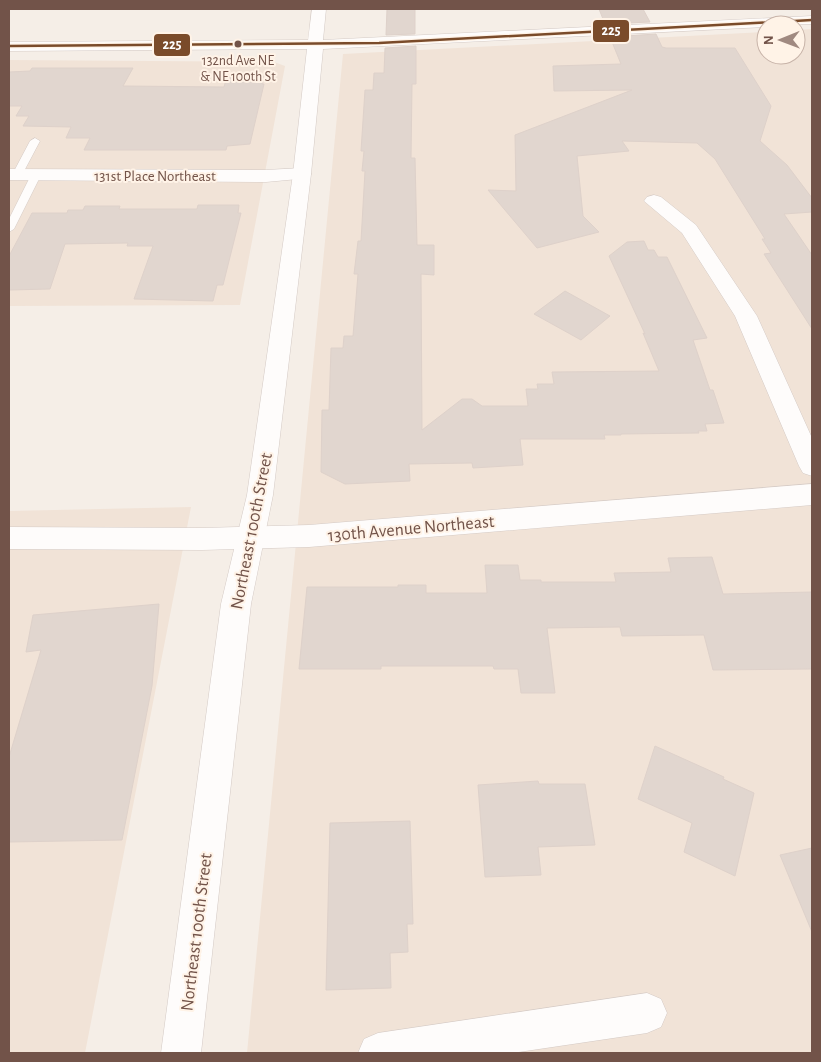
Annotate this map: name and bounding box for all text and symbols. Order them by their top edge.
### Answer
north arrow [756,15,806,65]
line badge: 225 [592,19,630,43]
text: 225 [601,24,621,38]
line badge: 225 [153,33,191,57]
text: N [762,35,776,45]
text: 225 [162,38,182,52]
marker: 132nd Ave NE & NE 100th St [233,39,243,49]
place label: 132nd Ave NE & NE 100th St [200,54,276,84]
street label: 131st Place Northeast [94,169,216,184]
street label: Northeast 100th Street [228,451,276,611]
street label: 130th Avenue Northeast [327,513,495,545]
street label: Northeast 100th Street [178,852,216,1012]

